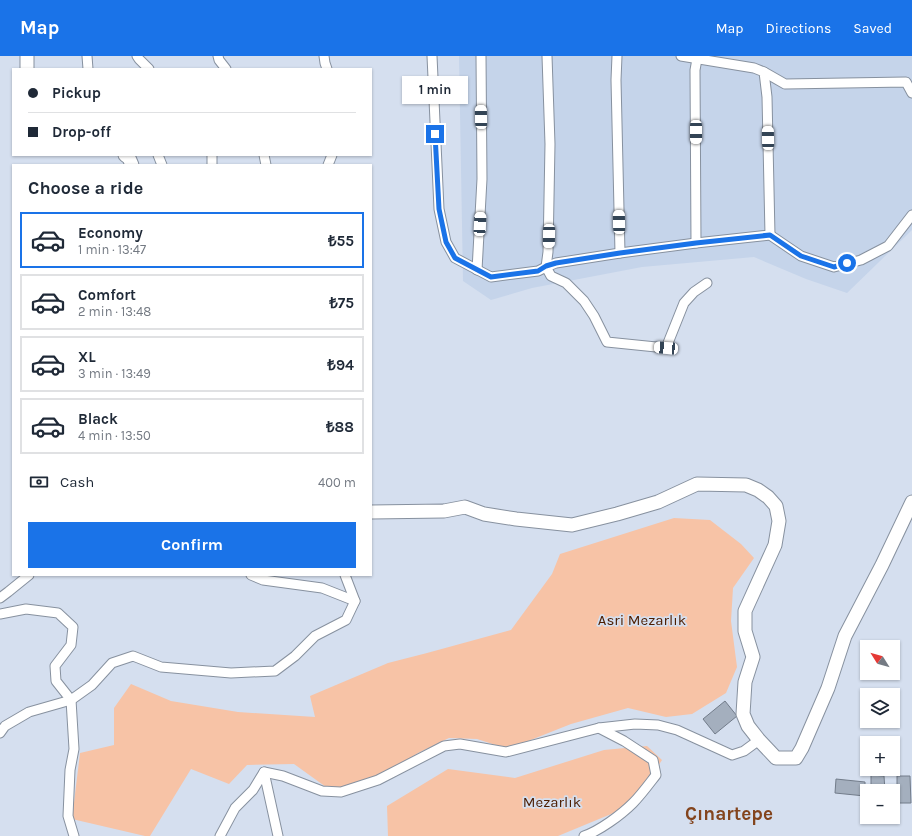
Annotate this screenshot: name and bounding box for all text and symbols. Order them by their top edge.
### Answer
text: Map [20,17,59,39]
text: Map [716,20,744,37]
text: Directions [766,20,831,37]
text: Saved [853,20,892,37]
callout: 1 min [402,76,468,104]
text: 1 min [419,82,451,97]
text: Pickup [52,84,101,102]
car [475,105,487,129]
car [690,120,702,144]
text: Drop-off [52,123,111,141]
route end [426,125,444,143]
car [762,126,774,150]
text: Choose a ride [28,177,143,199]
car [613,210,625,234]
car [473,212,487,236]
icon: car [30,222,66,258]
text: Economy [78,224,143,242]
car [543,224,555,248]
text: ₺55 [328,232,354,250]
text: 1 min · 13:47 [78,242,146,257]
route start [838,254,856,272]
icon: car [30,284,66,320]
text: Comfort [78,286,136,304]
text: ₺75 [329,294,354,312]
text: 2 min · 13:48 [78,304,151,319]
car [654,341,678,355]
icon: car [30,346,66,382]
text: XL [78,348,96,366]
text: ₺94 [327,356,354,374]
text: 3 min · 13:49 [78,366,151,381]
icon: car [30,408,66,444]
text: Black [78,410,118,428]
text: ₺88 [326,418,354,436]
text: 4 min · 13:50 [78,428,151,443]
icon: cash [28,471,50,493]
text: Cash [60,473,94,491]
text: 400 m [318,475,356,490]
button: Confirm [28,522,356,568]
park label: Asri Mezarlık [598,611,686,629]
north arrow [860,640,900,680]
map controls [860,640,900,824]
button: layers [860,688,900,728]
button: + [860,736,900,776]
button: − [860,784,900,824]
park label: Mezarlık [523,793,581,811]
district label: Çınartepe [685,803,773,825]

